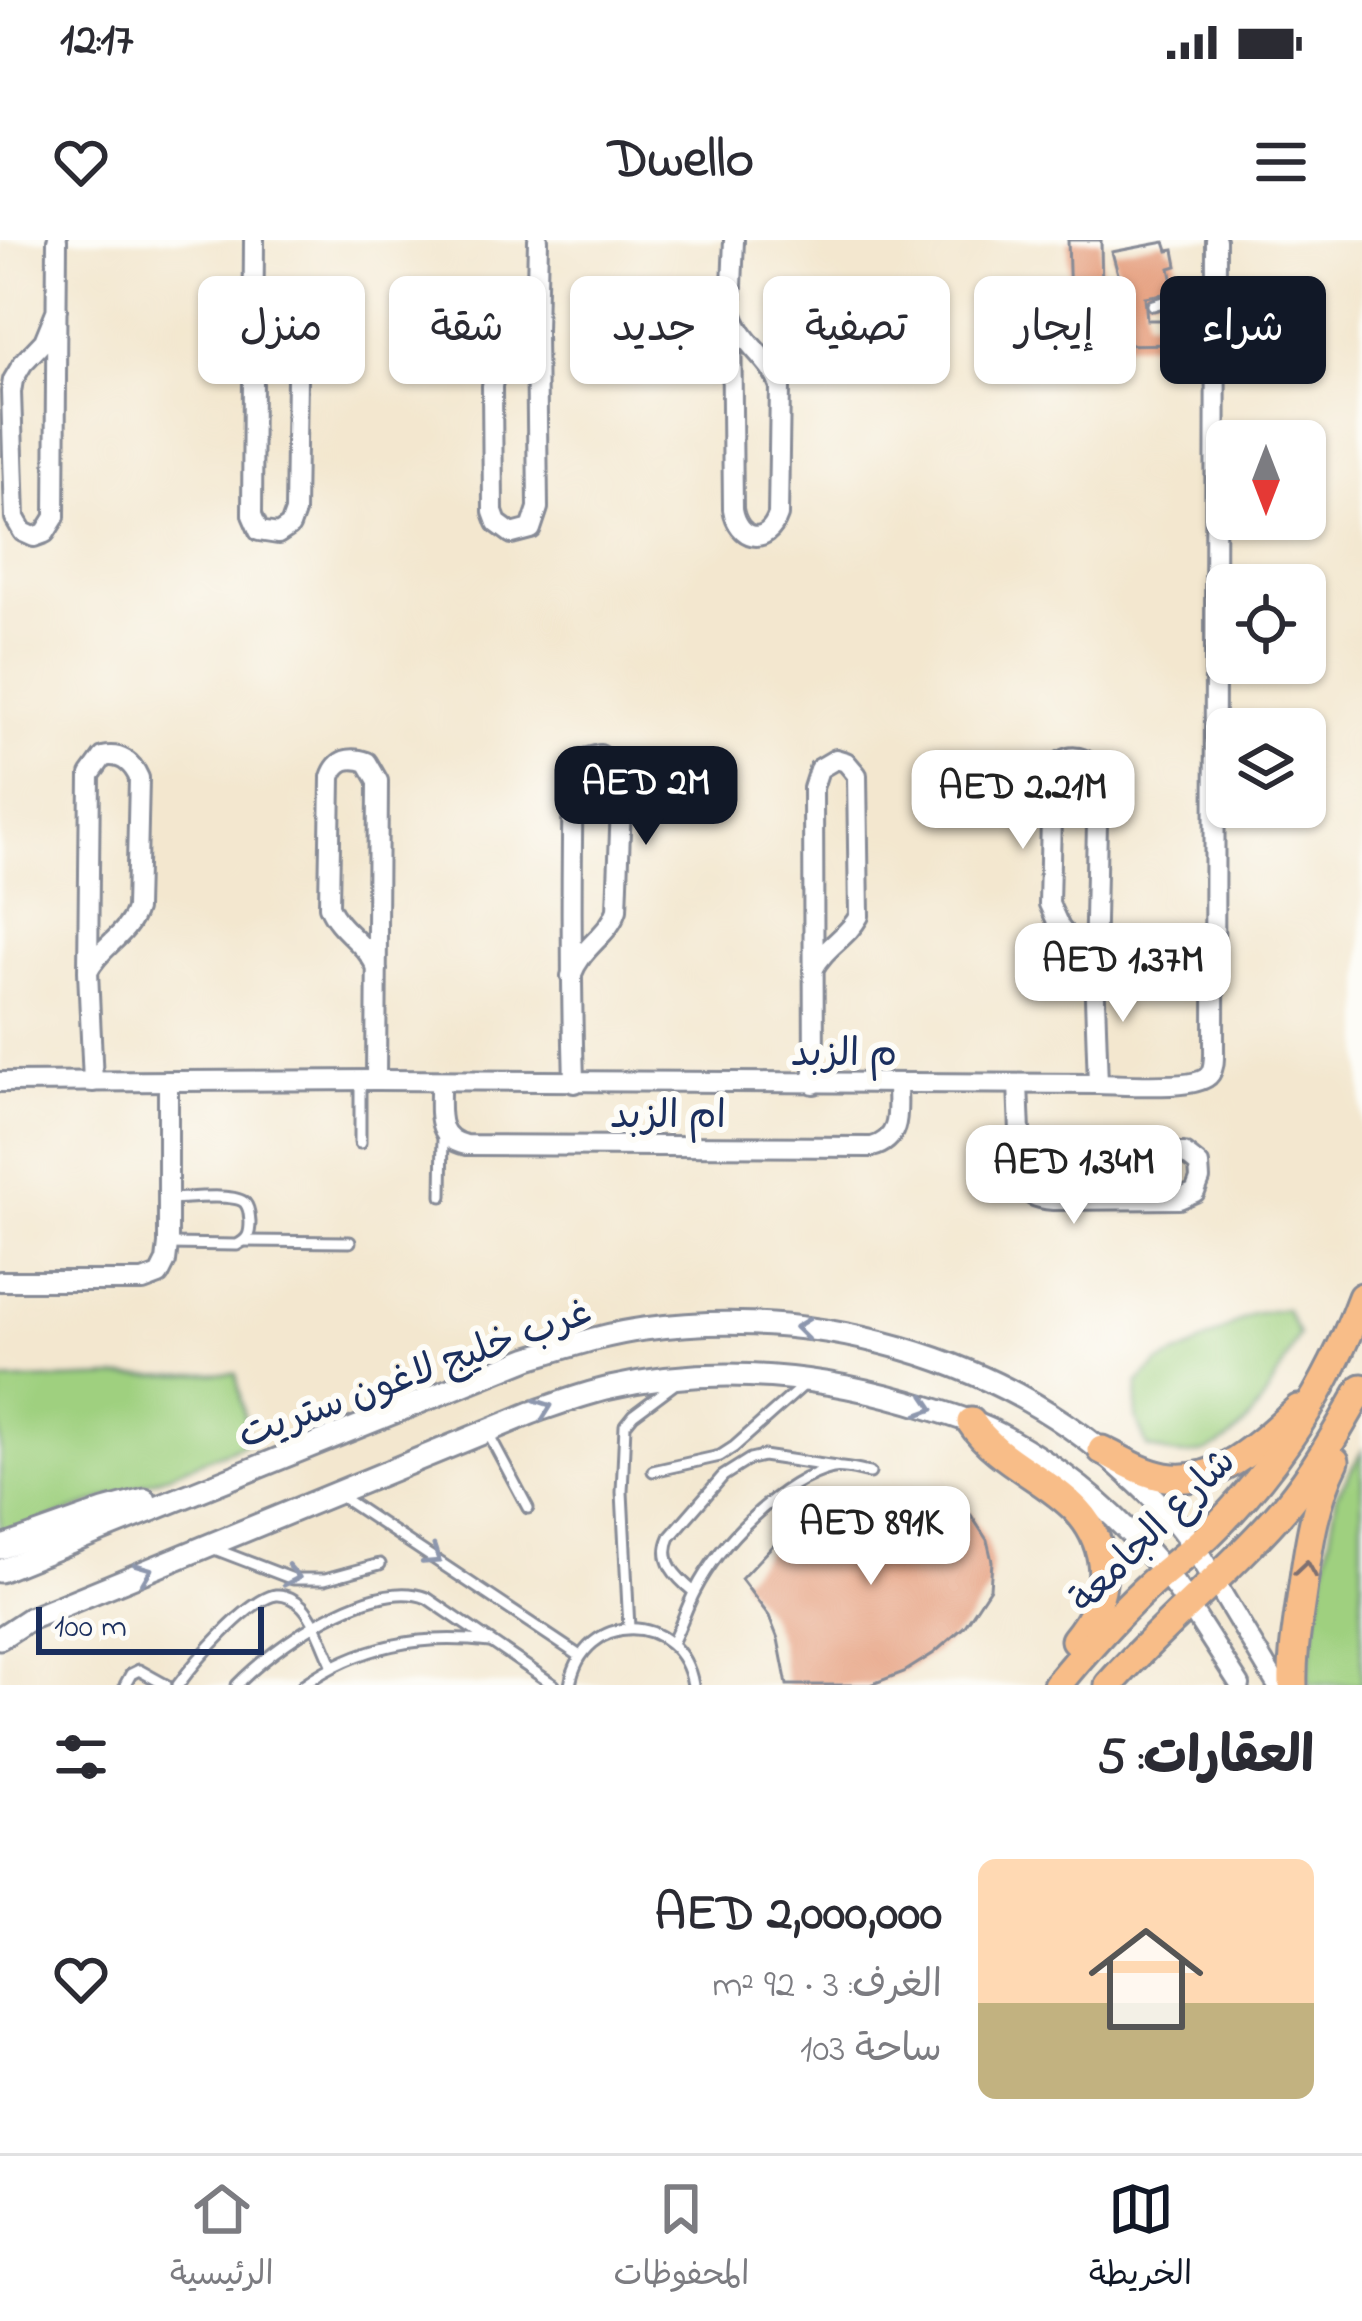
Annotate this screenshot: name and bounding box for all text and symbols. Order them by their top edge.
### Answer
text: 12:17 [60,9,133,75]
text: Dwello [608,123,754,201]
icon: heart [48,129,114,195]
icon: menu [1248,129,1314,195]
chip: منزل [198,276,365,384]
chip: شقة [389,276,546,384]
chip: جديد [570,276,739,384]
chip: تصفية [763,276,950,384]
chip: إيجار [974,276,1136,384]
chip: شراء [1160,276,1326,384]
north arrow [1206,420,1326,540]
map controls [1206,420,1326,828]
button: locate [1206,564,1326,684]
button: layers [1206,708,1326,828]
pin: AED 2M [548,746,744,848]
pin: AED 2.21M [886,750,1160,852]
text: AED 2M [581,756,711,813]
text: AED 2.21M [939,760,1107,817]
pin: AED 1.37M [986,923,1260,1025]
text: AED 1.37M [1042,933,1204,990]
street label: م الزبد [791,1027,897,1084]
street label: ام الزبد [610,1089,726,1146]
pin: AED 1.34M [937,1125,1211,1227]
text: AED 1.34M [993,1135,1155,1192]
street label: غرب خليج لاغون ستريت [231,1285,600,1466]
one-way arrow [793,1316,813,1342]
one-way arrow [915,1393,936,1418]
one-way arrow [532,1398,553,1423]
street label: شارع الجامعة [1058,1436,1250,1628]
pin: AED 891K [747,1486,995,1588]
text: AED 891K [799,1496,943,1553]
one-way arrow [419,1543,441,1565]
one-way arrow [1292,1559,1317,1579]
one-way arrow [132,1562,153,1586]
one-way arrow [281,1562,301,1588]
scale bar [36,1601,264,1654]
text: 100 m [54,1604,127,1652]
text: العقارات: 5 [1097,1721,1314,1796]
icon: filters [48,1724,114,1790]
text: AED 2,000,000 [654,1878,942,1953]
icon: home [1074,1907,1218,2051]
icon: heart [48,1946,114,2012]
text: الغرف: 3 · 92 m² [712,1958,942,2015]
text: ساحة 103 [800,2022,942,2079]
tab: الرئيسية [170,2176,274,2302]
tab: المحفوظات [613,2176,749,2302]
tab: الخريطة [1089,2176,1192,2302]

